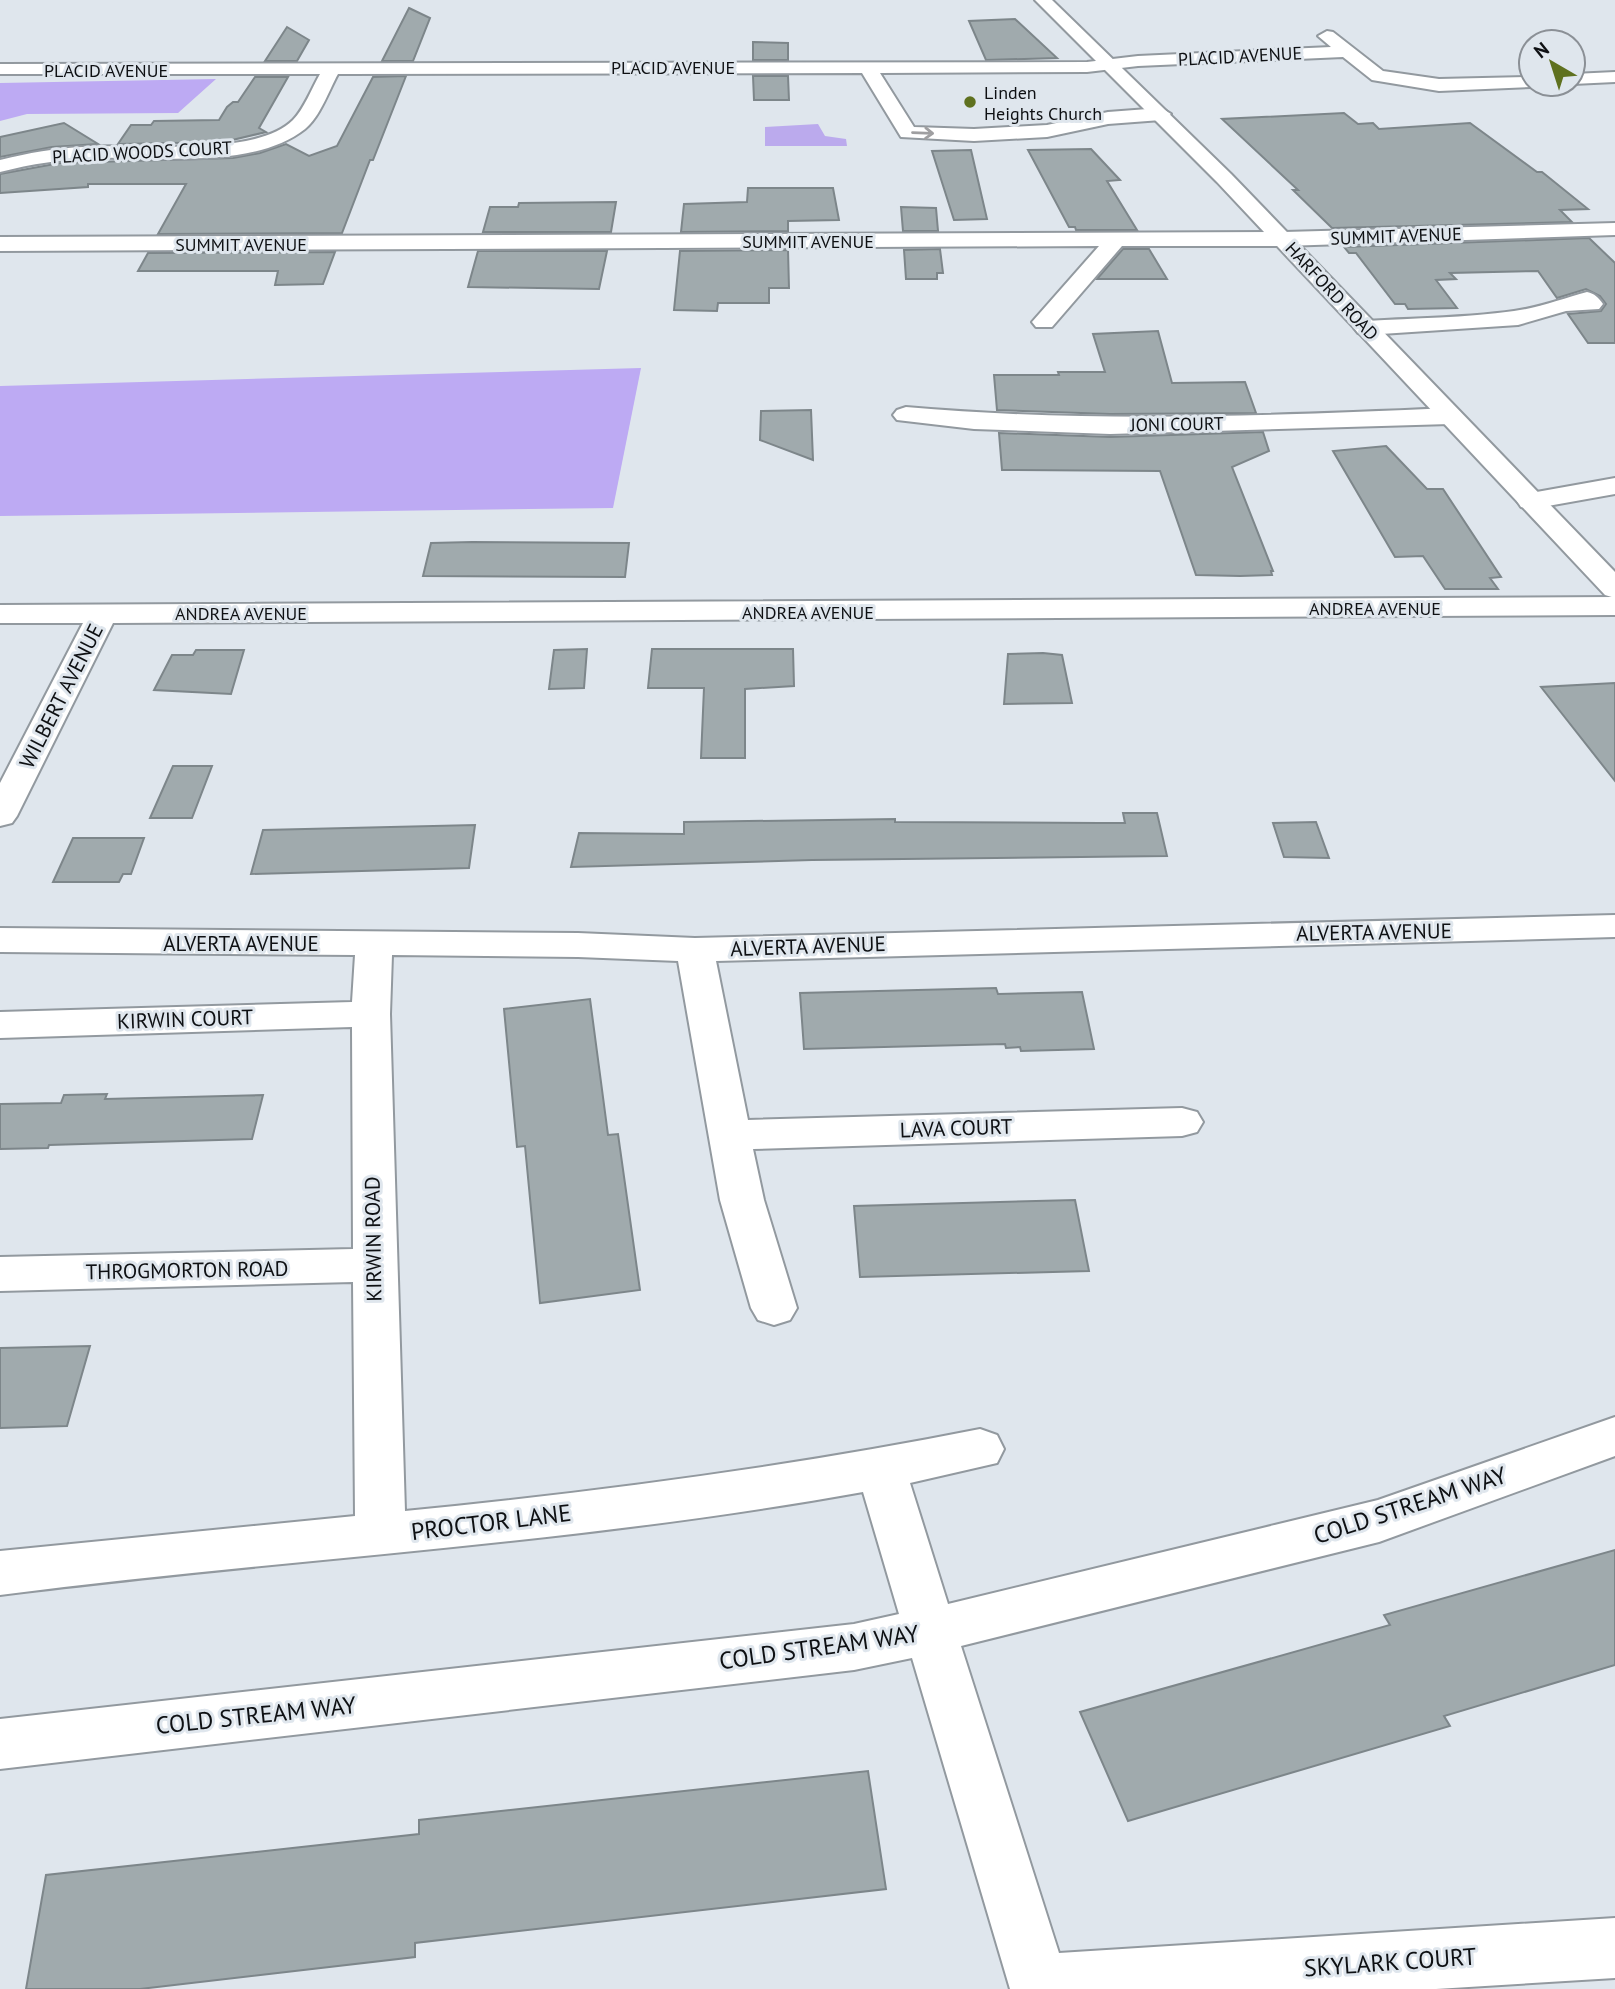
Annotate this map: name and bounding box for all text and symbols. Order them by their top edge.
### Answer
north arrow [1517,28,1587,98]
text: N [1529,37,1554,63]
street label: PLACID AVENUE [1177,41,1303,71]
street label: PLACID AVENUE [611,56,735,79]
street label: PLACID AVENUE [44,59,168,82]
place label: Linden Heights Church [984,81,1102,125]
marker: Linden Heights Church [962,94,978,110]
one-way arrow [912,127,935,140]
street label: PLACID WOODS COURT [51,136,233,168]
street label: SUMMIT AVENUE [1330,222,1462,250]
street label: SUMMIT AVENUE [742,230,874,253]
street label: SUMMIT AVENUE [175,233,307,256]
street label: HARFORD ROAD [1281,237,1383,345]
street label: JONI COURT [1129,412,1224,436]
street label: ANDREA AVENUE [1309,597,1441,620]
street label: ANDREA AVENUE [742,601,874,624]
street label: ANDREA AVENUE [175,602,307,625]
street label: WILBERT AVENUE [13,619,109,773]
street label: ALVERTA AVENUE [1296,917,1452,947]
street label: ALVERTA AVENUE [163,930,319,957]
street label: ALVERTA AVENUE [730,930,886,962]
street label: KIRWIN COURT [116,1003,254,1035]
street label: LAVA COURT [899,1113,1013,1143]
street label: KIRWIN ROAD [358,1176,388,1302]
street label: THROGMORTON ROAD [85,1255,289,1285]
street label: COLD STREAM WAY [1310,1459,1511,1551]
street label: PROCTOR LANE [409,1497,573,1547]
street label: COLD STREAM WAY [717,1618,921,1676]
street label: COLD STREAM WAY [154,1689,358,1741]
street label: SKYLARK COURT [1303,1941,1477,1983]

